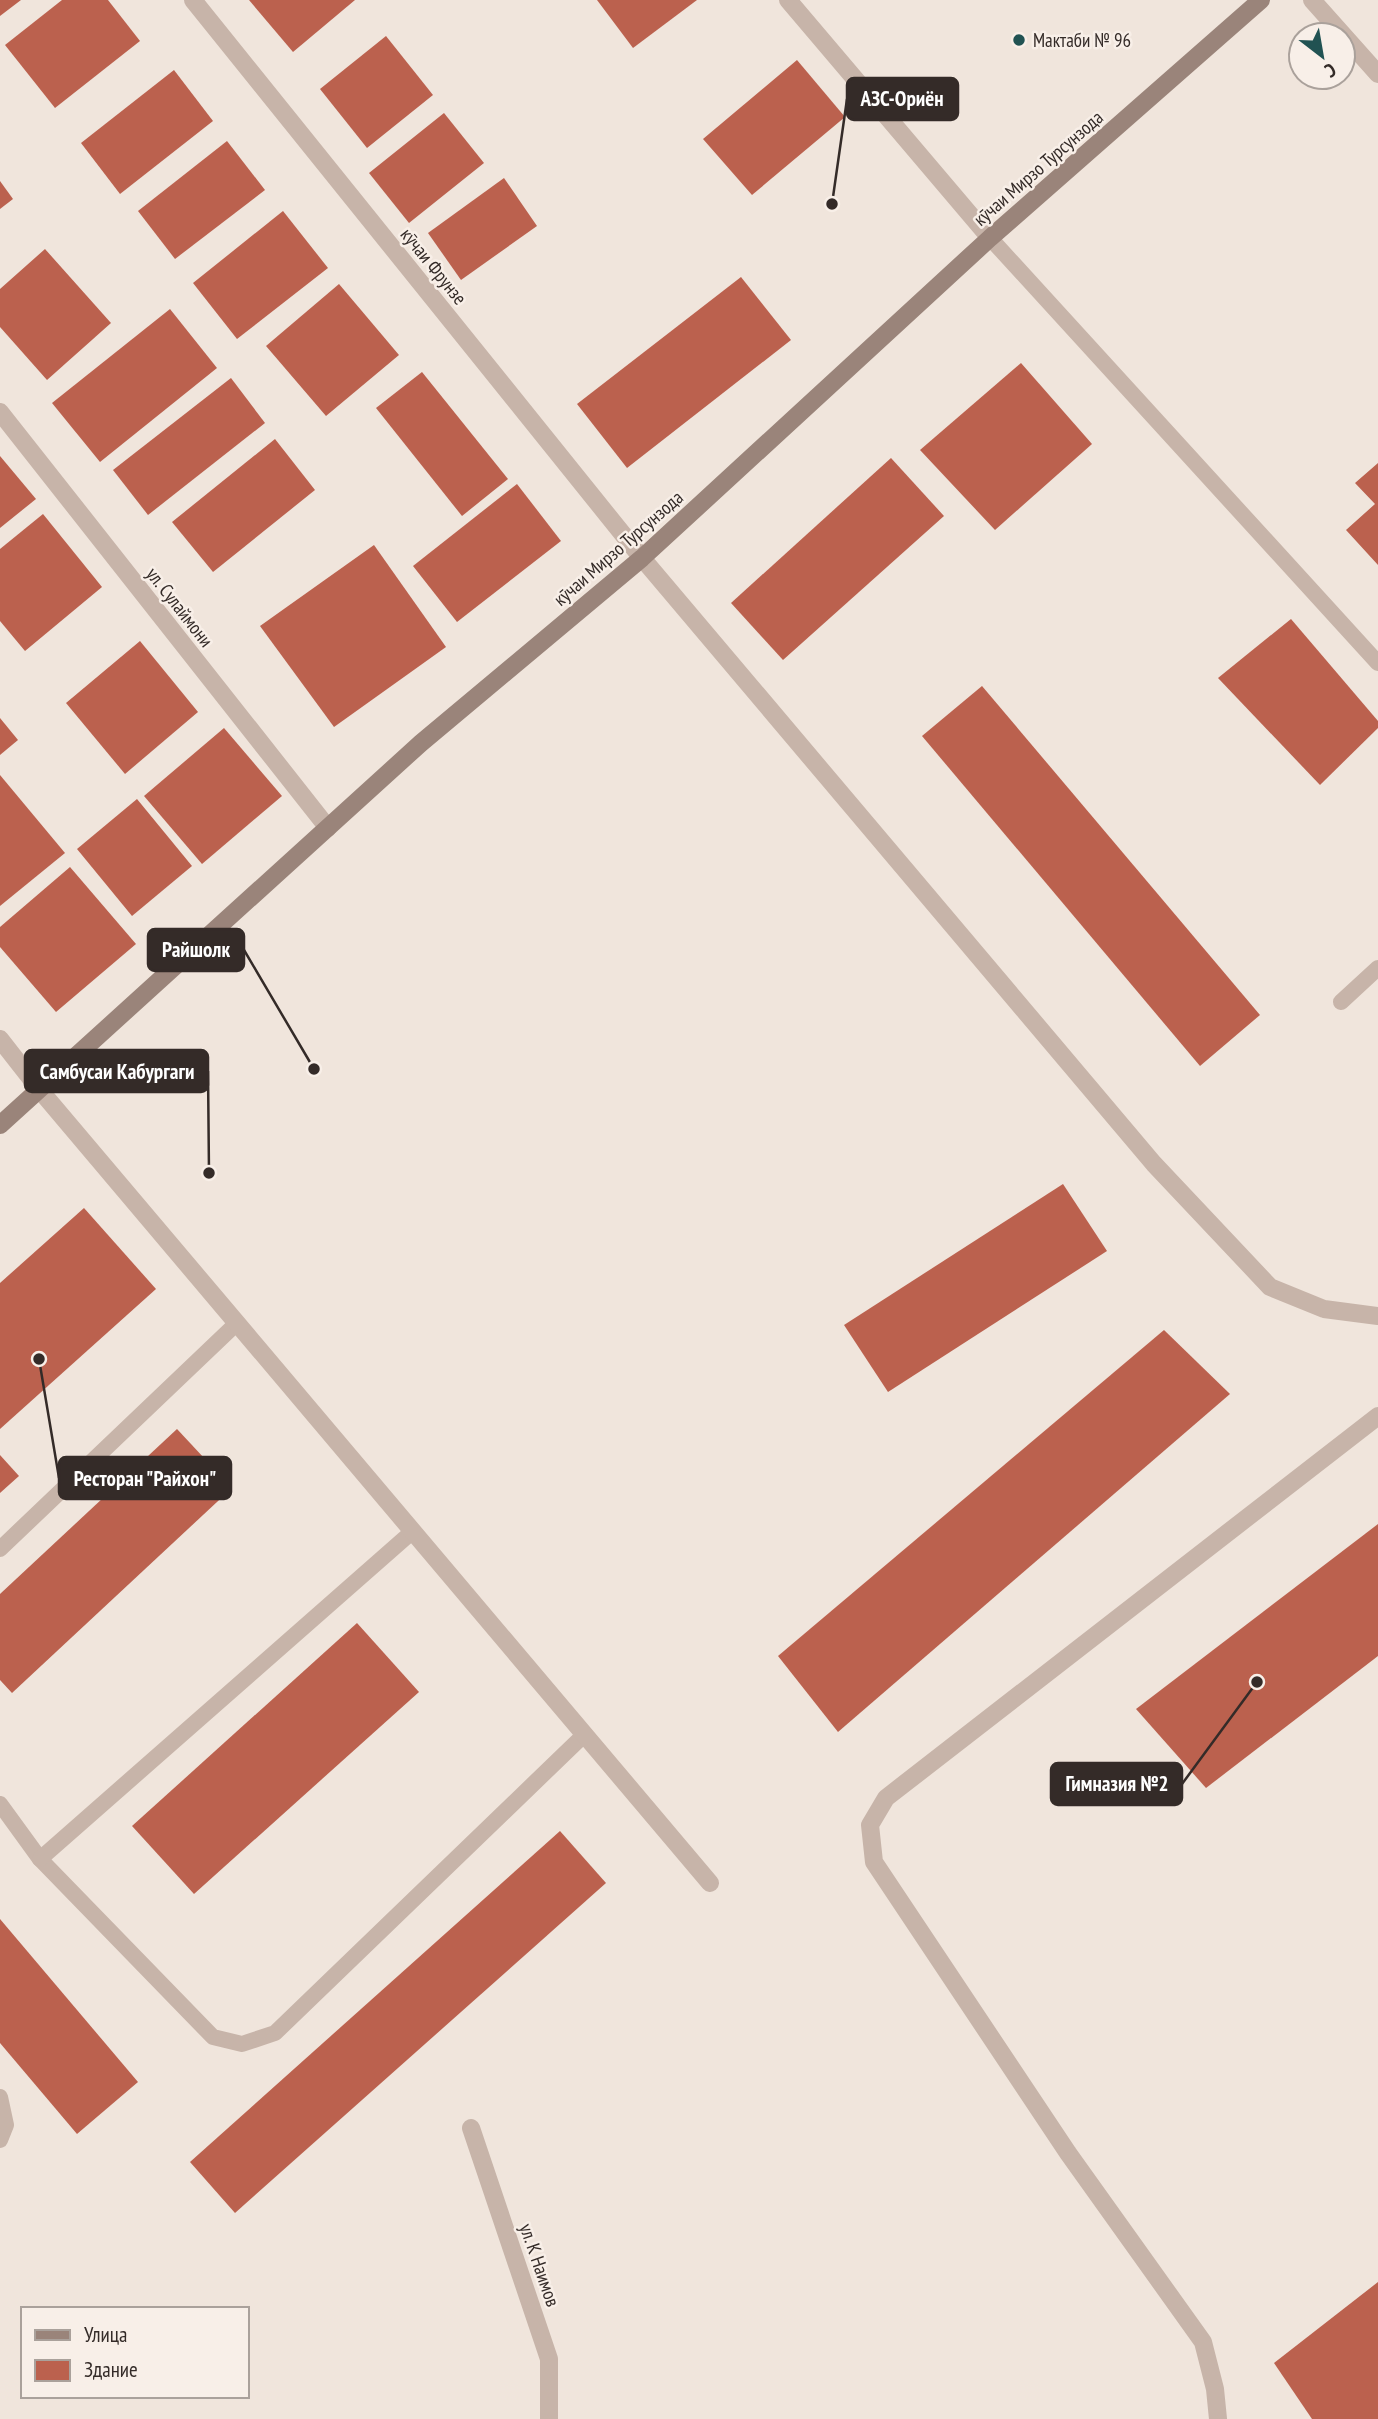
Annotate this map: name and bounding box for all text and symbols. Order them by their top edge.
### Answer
north arrow [1287,21,1357,91]
place label: Мактаби № 96 [1033,28,1131,52]
marker: Мактаби № 96 [1011,32,1027,48]
text: С [1321,58,1341,83]
callout: АЗС-Ориён [847,78,958,120]
text: АЗС-Ориён [859,85,944,112]
street label: кӯчаи Мирзо Турсунзода [968,105,1108,231]
street label: кӯчаи Фрунзе [396,223,472,309]
street label: кӯчаи Мирзо Турсунзода [548,485,688,611]
street label: ул. Сулаймони [141,562,219,652]
callout: Райшолк [148,929,244,971]
text: Райшолк [162,936,230,963]
callout: Самбусаи Кабургаги [25,1050,208,1092]
text: Самбусаи Кабургаги [40,1058,194,1085]
callout: Ресторан "Райхон" [59,1457,231,1499]
text: Ресторан "Райхон" [74,1465,216,1492]
callout: Гимназия №2 [1051,1763,1182,1805]
text: Гимназия №2 [1065,1770,1169,1797]
street label: ул. К Наимов [515,2220,565,2310]
legend [21,2307,248,2398]
text: Улица [84,2321,127,2348]
text: Здание [84,2356,138,2383]

